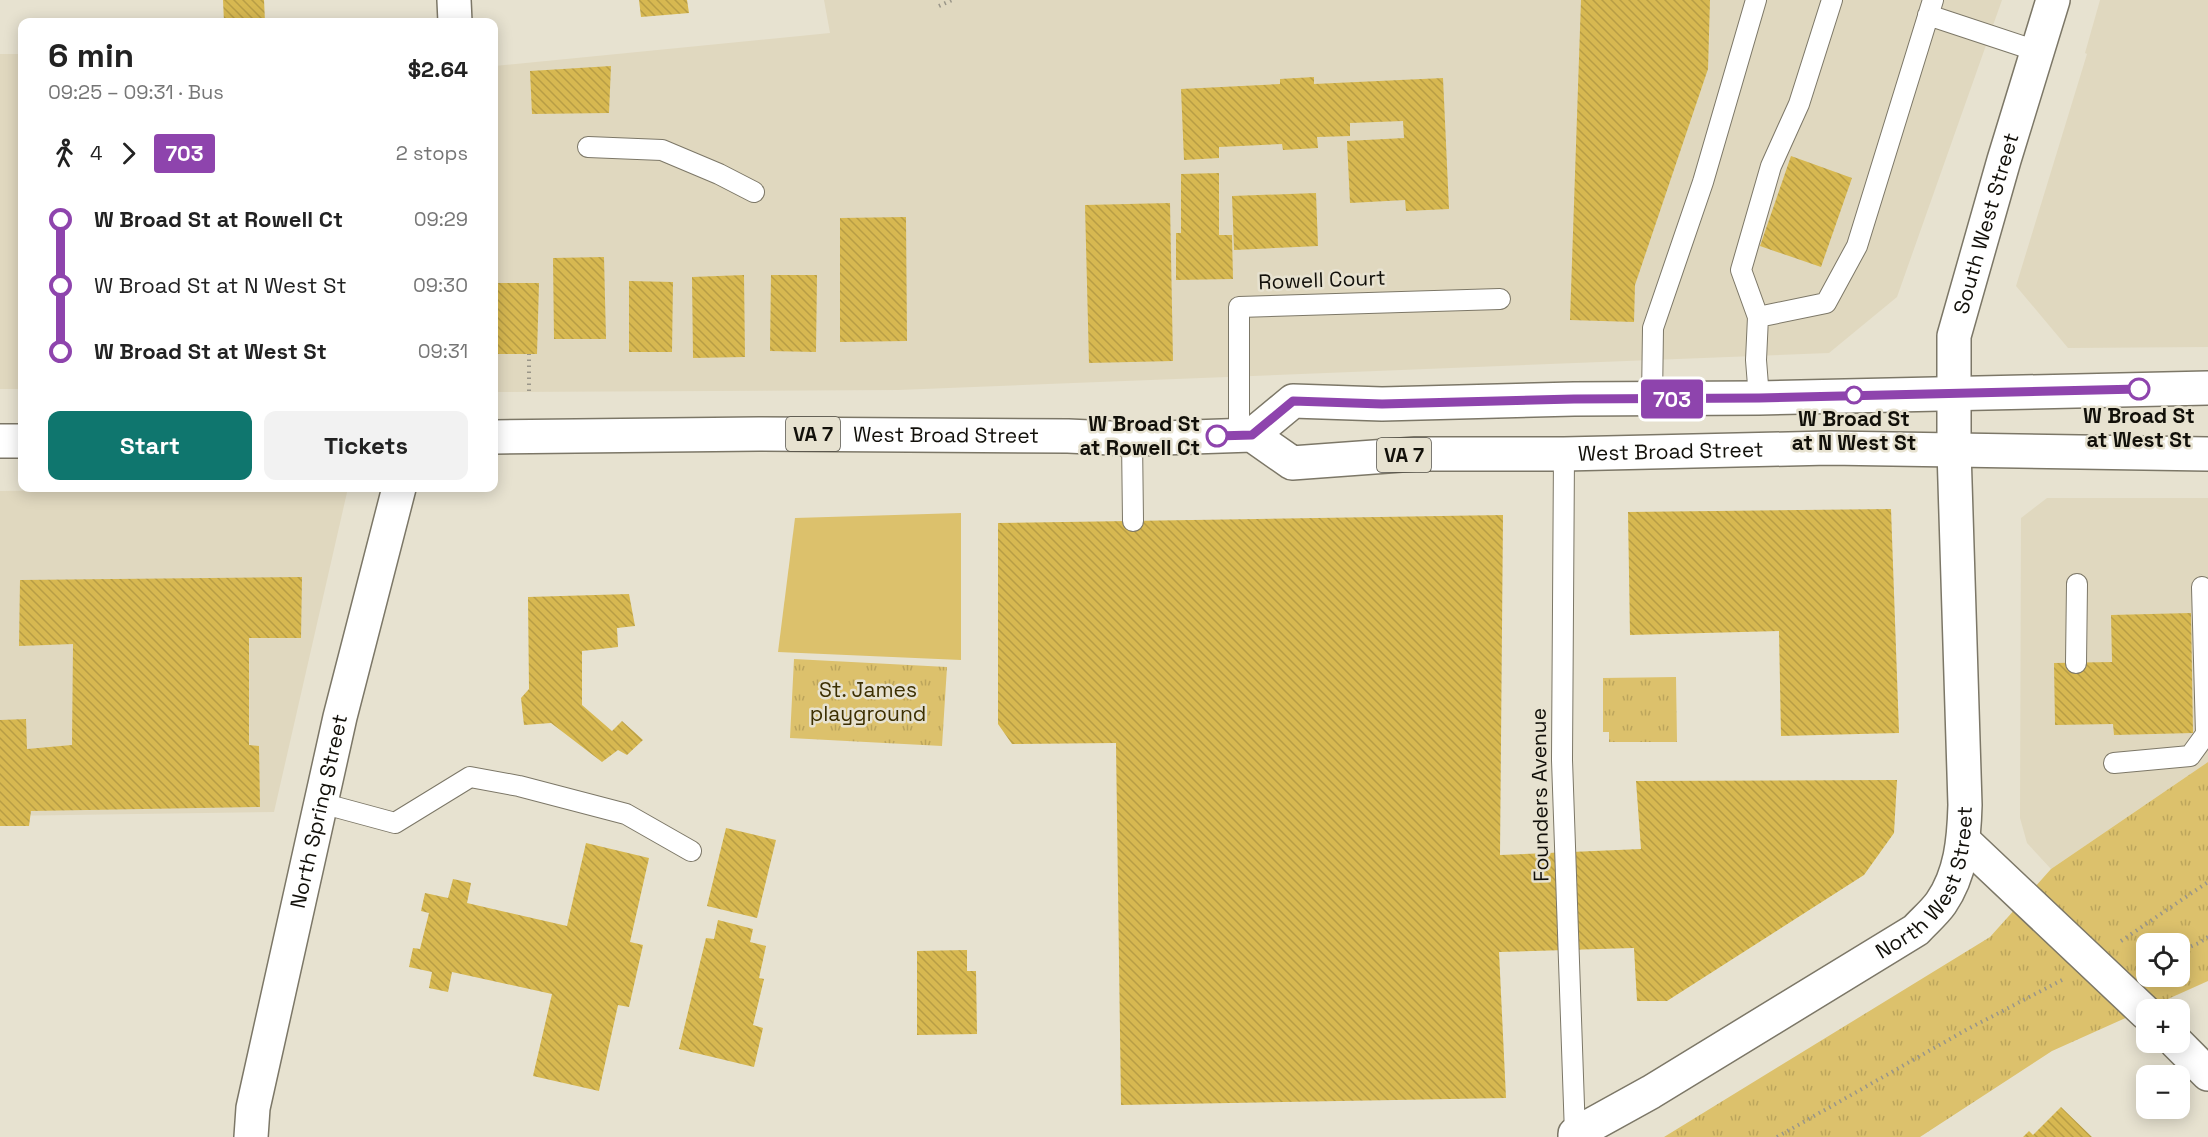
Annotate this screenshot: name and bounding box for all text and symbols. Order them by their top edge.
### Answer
text: 6 min [48,35,134,77]
text: $2.64 [408,55,468,83]
text: 09:25 – 09:31 · Bus [48,79,224,105]
street label: South West Street [1947,129,2025,317]
icon: walk [48,137,81,170]
icon: forward [112,137,145,170]
text: 4 [90,140,103,166]
text: 703 [166,140,203,167]
text: 2 stops [396,140,468,166]
text: W Broad St at Rowell Ct [94,205,343,233]
text: 09:29 [414,206,468,232]
street label: Rowell Court [1258,264,1386,295]
text: W Broad St at N West St [94,271,347,299]
text: 09:30 [413,272,468,298]
text: W Broad St at West St [94,337,327,365]
text: 09:31 [418,338,468,364]
marker: W Broad St at West St [2128,378,2150,400]
line badge: 703 [1638,380,1706,418]
text: 703 [1653,386,1691,413]
marker: W Broad St at N West St [1845,386,1863,404]
place label: W Broad St at West St [2083,402,2195,453]
place label: W Broad St at N West St [1792,405,1916,456]
place label: W Broad St at Rowell Ct [1079,410,1200,461]
button: Start [48,411,252,480]
button: Tickets [264,411,468,480]
road number: VA 7 [786,417,840,451]
street label: West Broad Street [853,421,1039,449]
marker: W Broad St at Rowell Ct [1206,425,1228,447]
street label: West Broad Street [1577,435,1764,467]
road number: VA 7 [1377,438,1431,472]
park label: St. James playground [810,676,926,727]
street label: Founders Avenue [1524,708,1555,882]
street label: North Spring Street [284,712,353,911]
street label: North West Street [1870,806,1978,965]
map controls [2136,933,2190,1119]
button: locate [2136,933,2190,987]
button: + [2136,999,2190,1053]
button: − [2136,1065,2190,1119]

